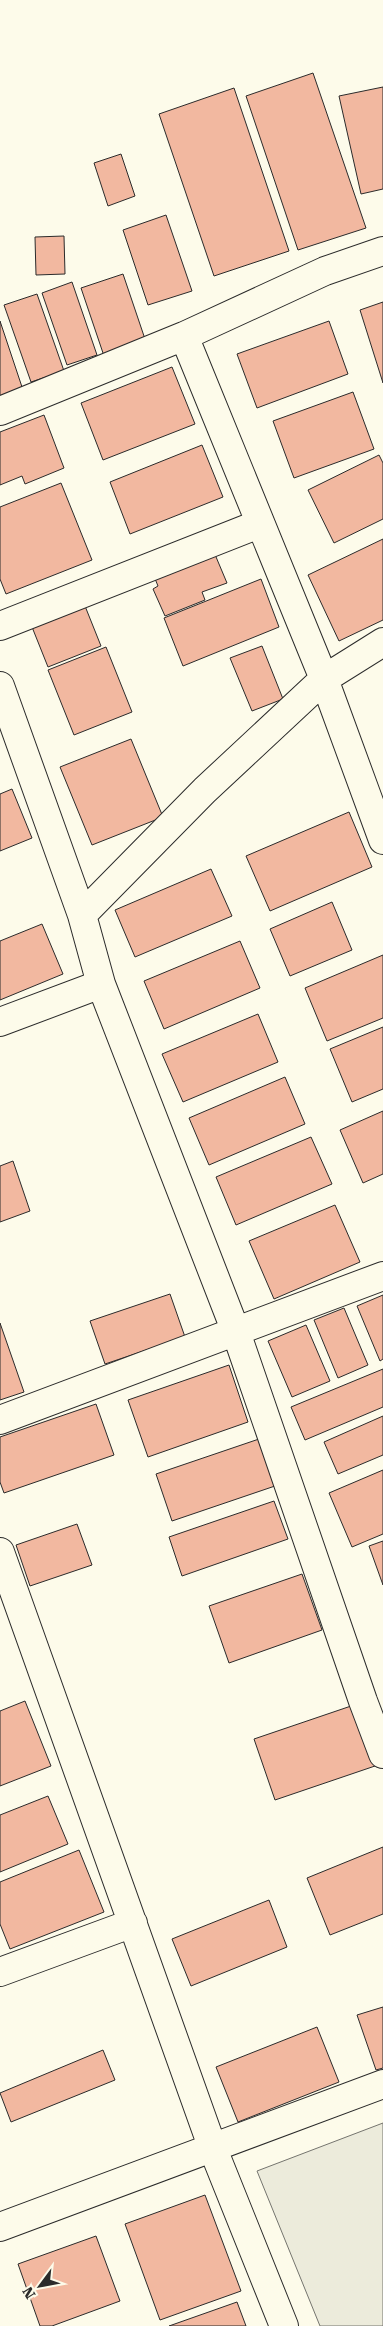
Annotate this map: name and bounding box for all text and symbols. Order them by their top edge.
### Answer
north arrow [15,2261,65,2311]
text: N [19,2284,39,2302]

